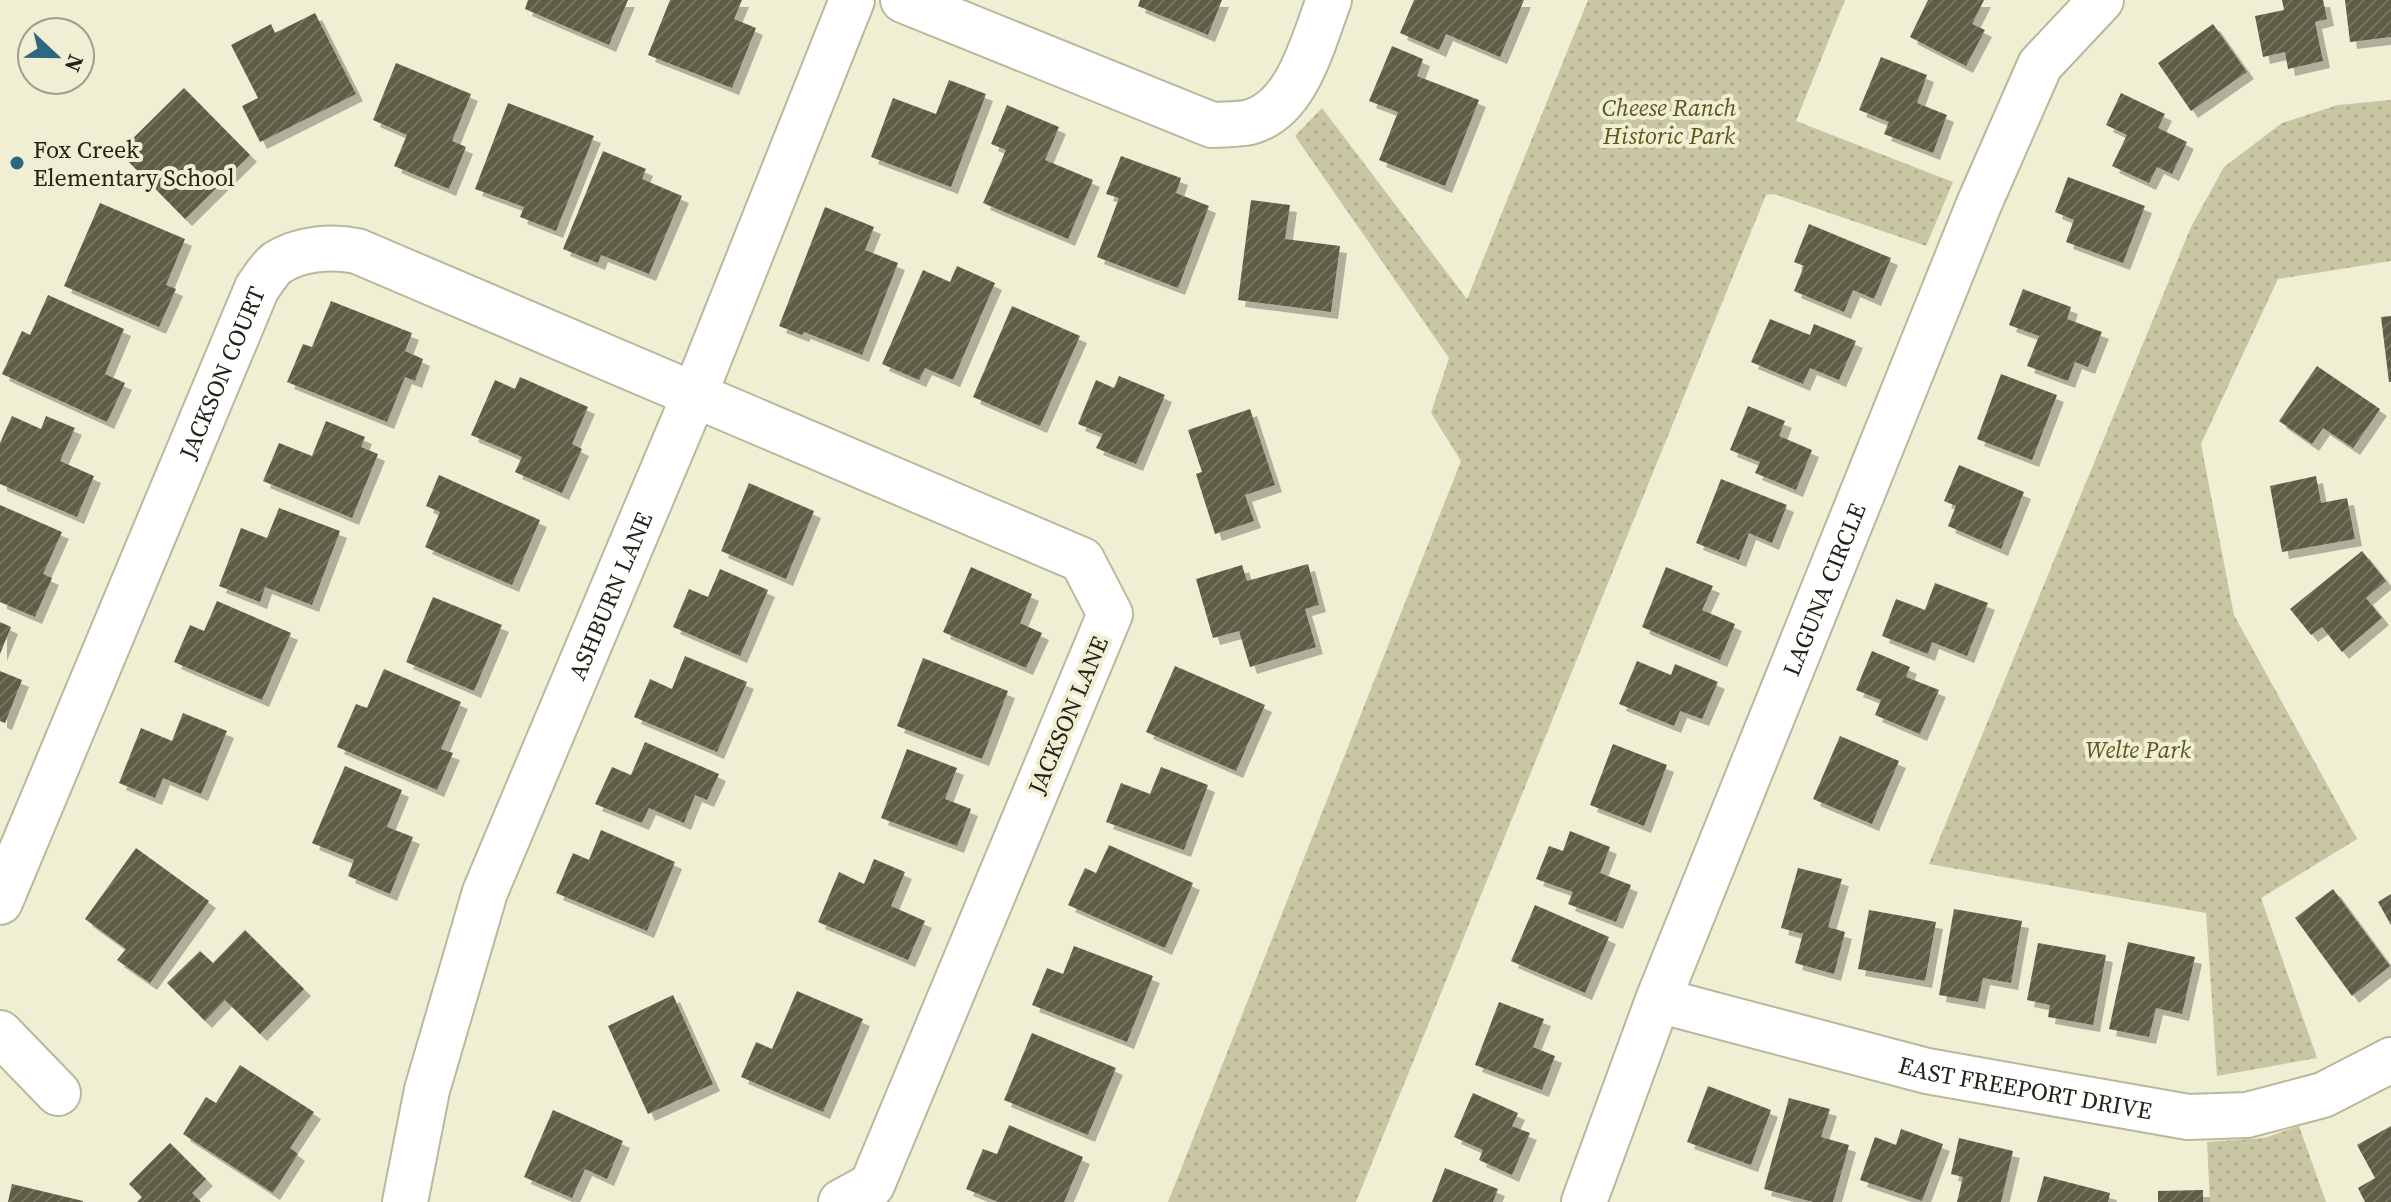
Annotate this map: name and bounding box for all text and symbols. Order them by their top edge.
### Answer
north arrow [16,16,96,96]
text: N [58,50,91,77]
park label: Cheese Ranch Historic Park [1602,91,1736,152]
place label: Fox Creek Elementary School [33,133,235,194]
marker: Fox Creek Elementary School [8,154,26,172]
street label: JACKSON COURT [170,281,273,465]
street label: LAGUNA CIRCLE [1774,498,1873,680]
street label: ASHBURN LANE [560,507,660,685]
street label: JACKSON LANE [1020,631,1116,800]
park label: Welte Park [2085,733,2191,766]
street label: EAST FREEPORT DRIVE [1895,1048,2155,1127]

